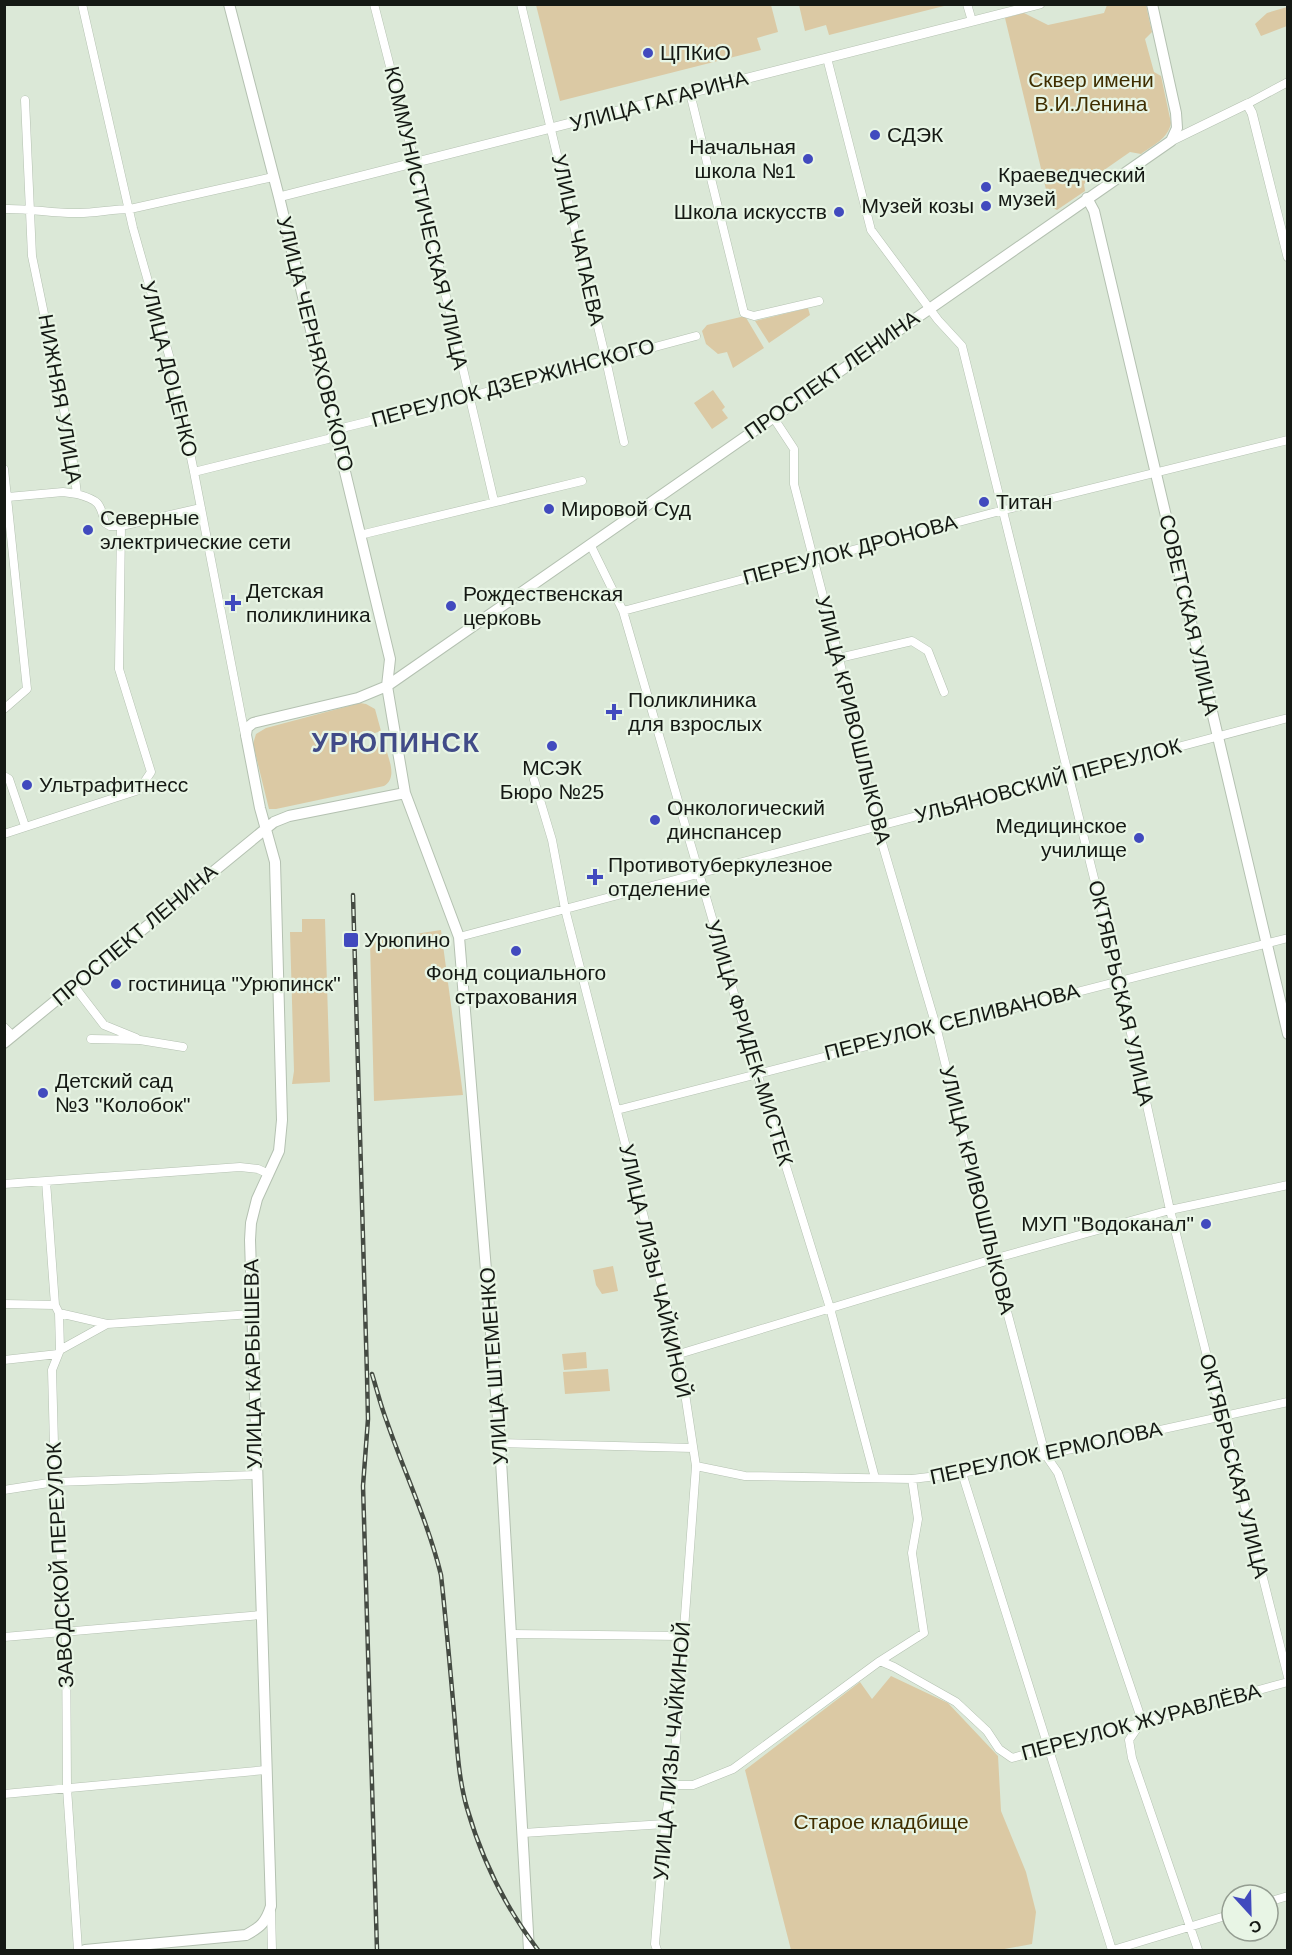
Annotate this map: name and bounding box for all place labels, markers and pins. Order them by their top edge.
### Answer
place label: ЦПКиО [660,41,731,64]
marker: ЦПКиО [641,46,655,60]
place label: СДЭК [887,123,944,146]
marker: СДЭК [868,128,882,142]
place label: Начальная школа №1 [689,135,796,182]
marker: Начальная школа №1 [801,152,815,166]
place label: Краеведческий музей [998,163,1145,210]
marker: Краеведческий музей [979,180,993,194]
place label: Музей козы [862,194,974,217]
marker: Музей козы [979,199,993,213]
place label: Школа искусств [674,200,827,223]
marker: Школа искусств [832,205,846,219]
place label: Титан [996,490,1052,513]
marker: Титан [977,495,991,509]
place label: Мировой Суд [561,497,691,520]
marker: Мировой Суд [542,502,556,516]
place label: Северные электрические сети [100,506,291,553]
marker: Северные электрические сети [81,523,95,537]
place label: Детская поликлиника [246,579,371,626]
place label: Рождественская церковь [463,582,623,629]
marker: Детская поликлиника [224,594,242,612]
marker: Рождественская церковь [444,599,458,613]
place label: Поликлиника для взрослых [628,688,762,735]
marker: Поликлиника для взрослых [605,703,623,721]
marker: МСЭК Бюро №25 [545,739,559,753]
place label: МСЭК Бюро №25 [500,756,604,803]
place label: Ультрафитнесс [39,773,188,796]
marker: Ультрафитнесс [20,778,34,792]
place label: Онкологический динспансер [667,796,825,843]
marker: Онкологический динспансер [648,813,662,827]
place label: Медицинское училище [995,814,1127,861]
marker: Медицинское училище [1132,831,1146,845]
place label: Противотуберкулезное отделение [608,853,833,900]
marker: Противотуберкулезное отделение [586,868,604,886]
place label: Урюпино [364,928,450,951]
marker: Урюпино [342,931,360,949]
marker: Фонд социального страхования [509,944,523,958]
place label: Фонд социального страхования [426,961,606,1008]
place label: гостиница "Урюпинск" [128,972,341,995]
marker: гостиница "Урюпинск" [109,977,123,991]
place label: Детский сад №3 "Колобок" [55,1069,190,1116]
marker: Детский сад №3 "Колобок" [36,1086,50,1100]
place label: МУП "Водоканал" [1021,1212,1194,1235]
marker: МУП "Водоканал" [1199,1217,1213,1231]

